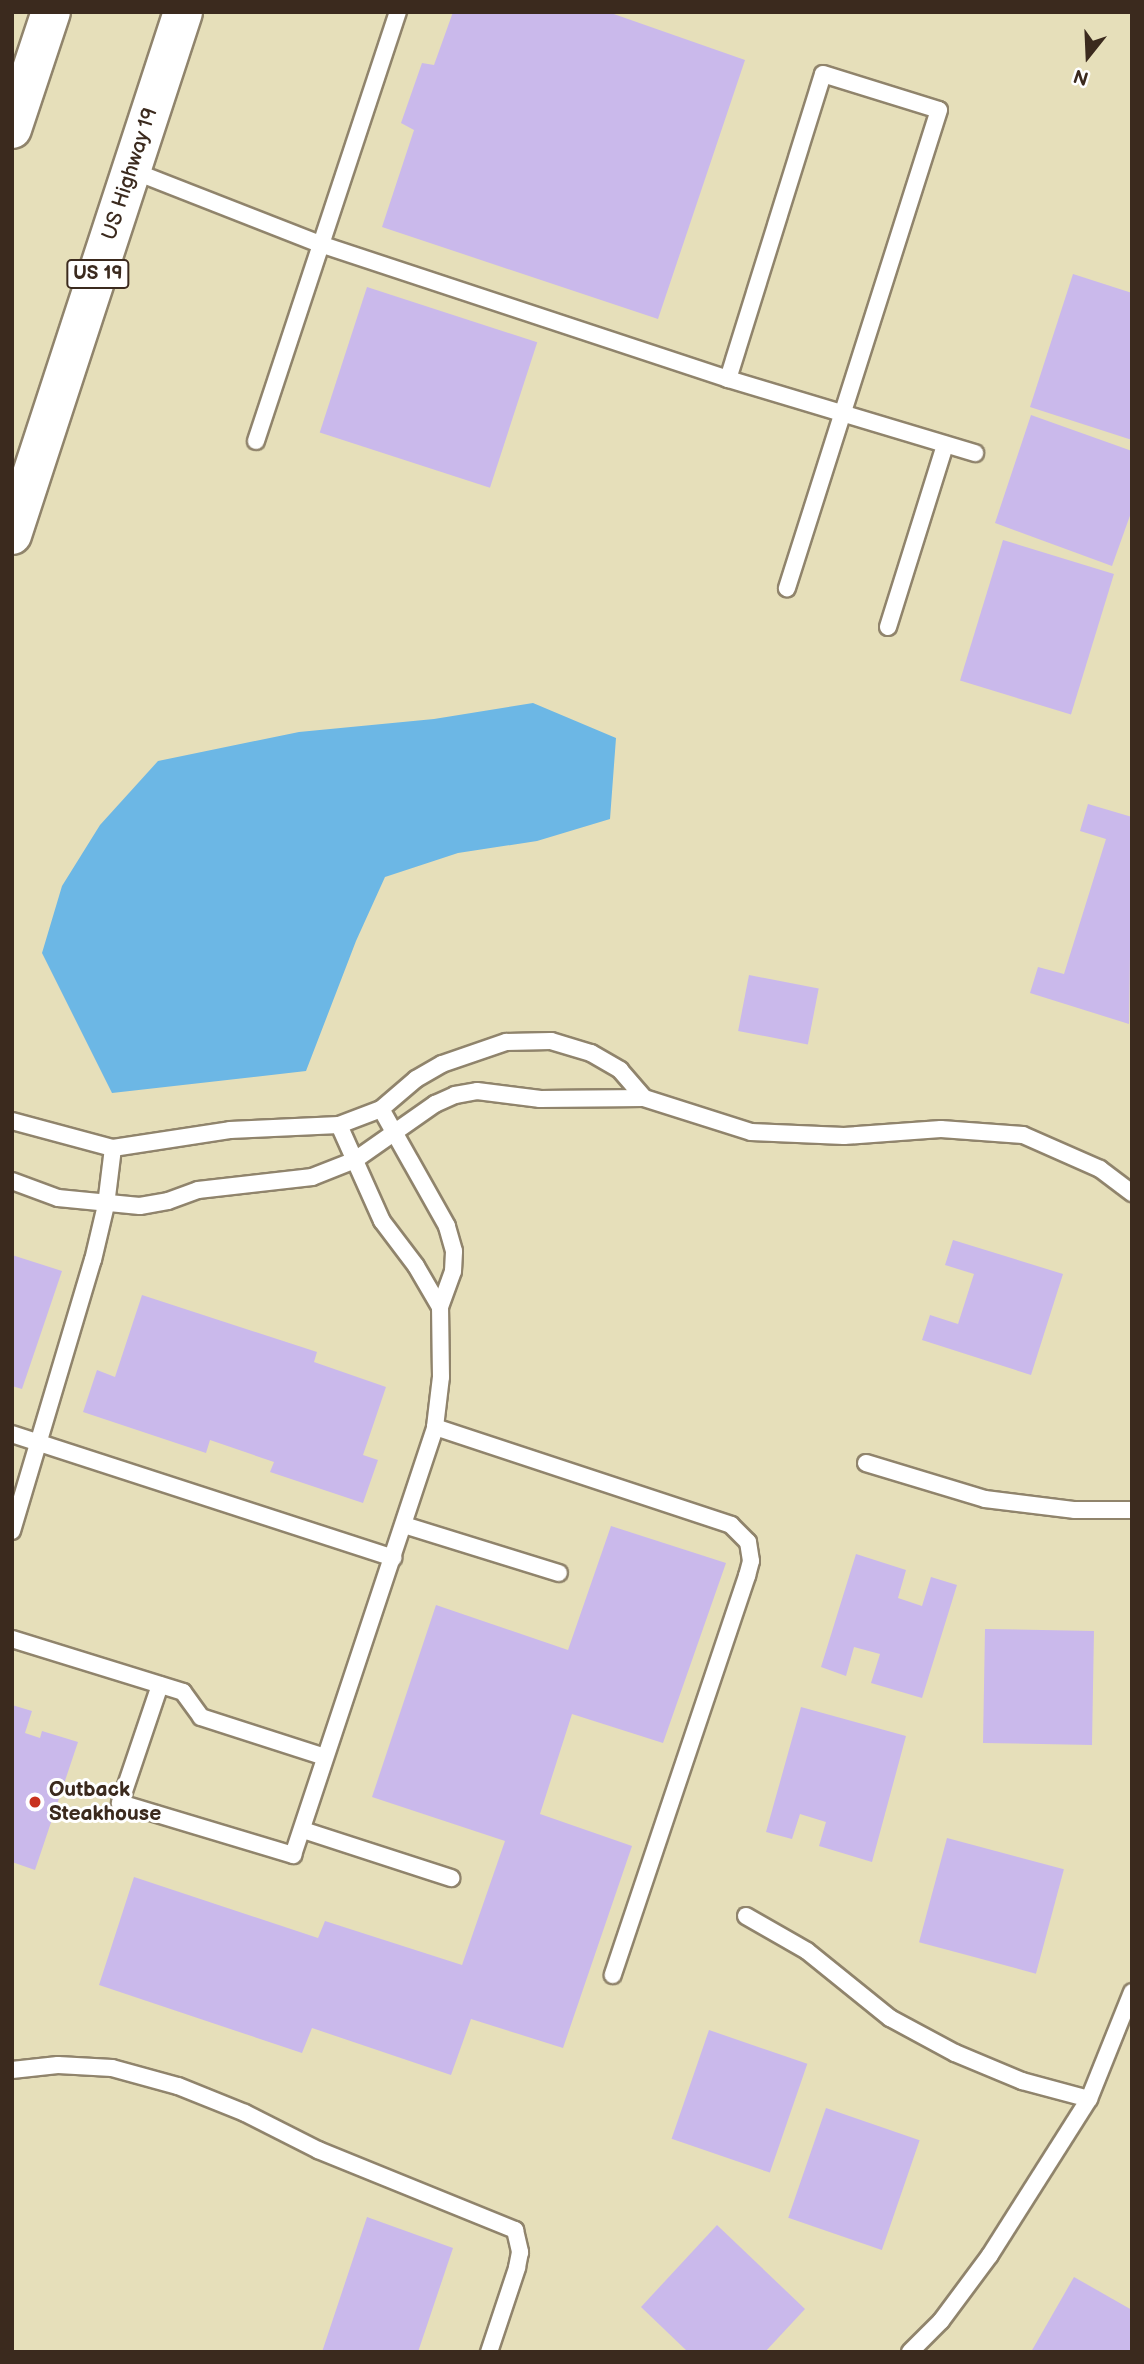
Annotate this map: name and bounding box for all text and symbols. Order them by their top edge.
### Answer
north arrow [1053,21,1123,91]
text: N [1071,63,1092,90]
street label: US Highway 19 [97,104,163,244]
road number: US 19 [65,258,131,290]
place label: Outback Steakhouse [49,1777,161,1827]
marker: Outback Steakhouse [27,1794,43,1810]

